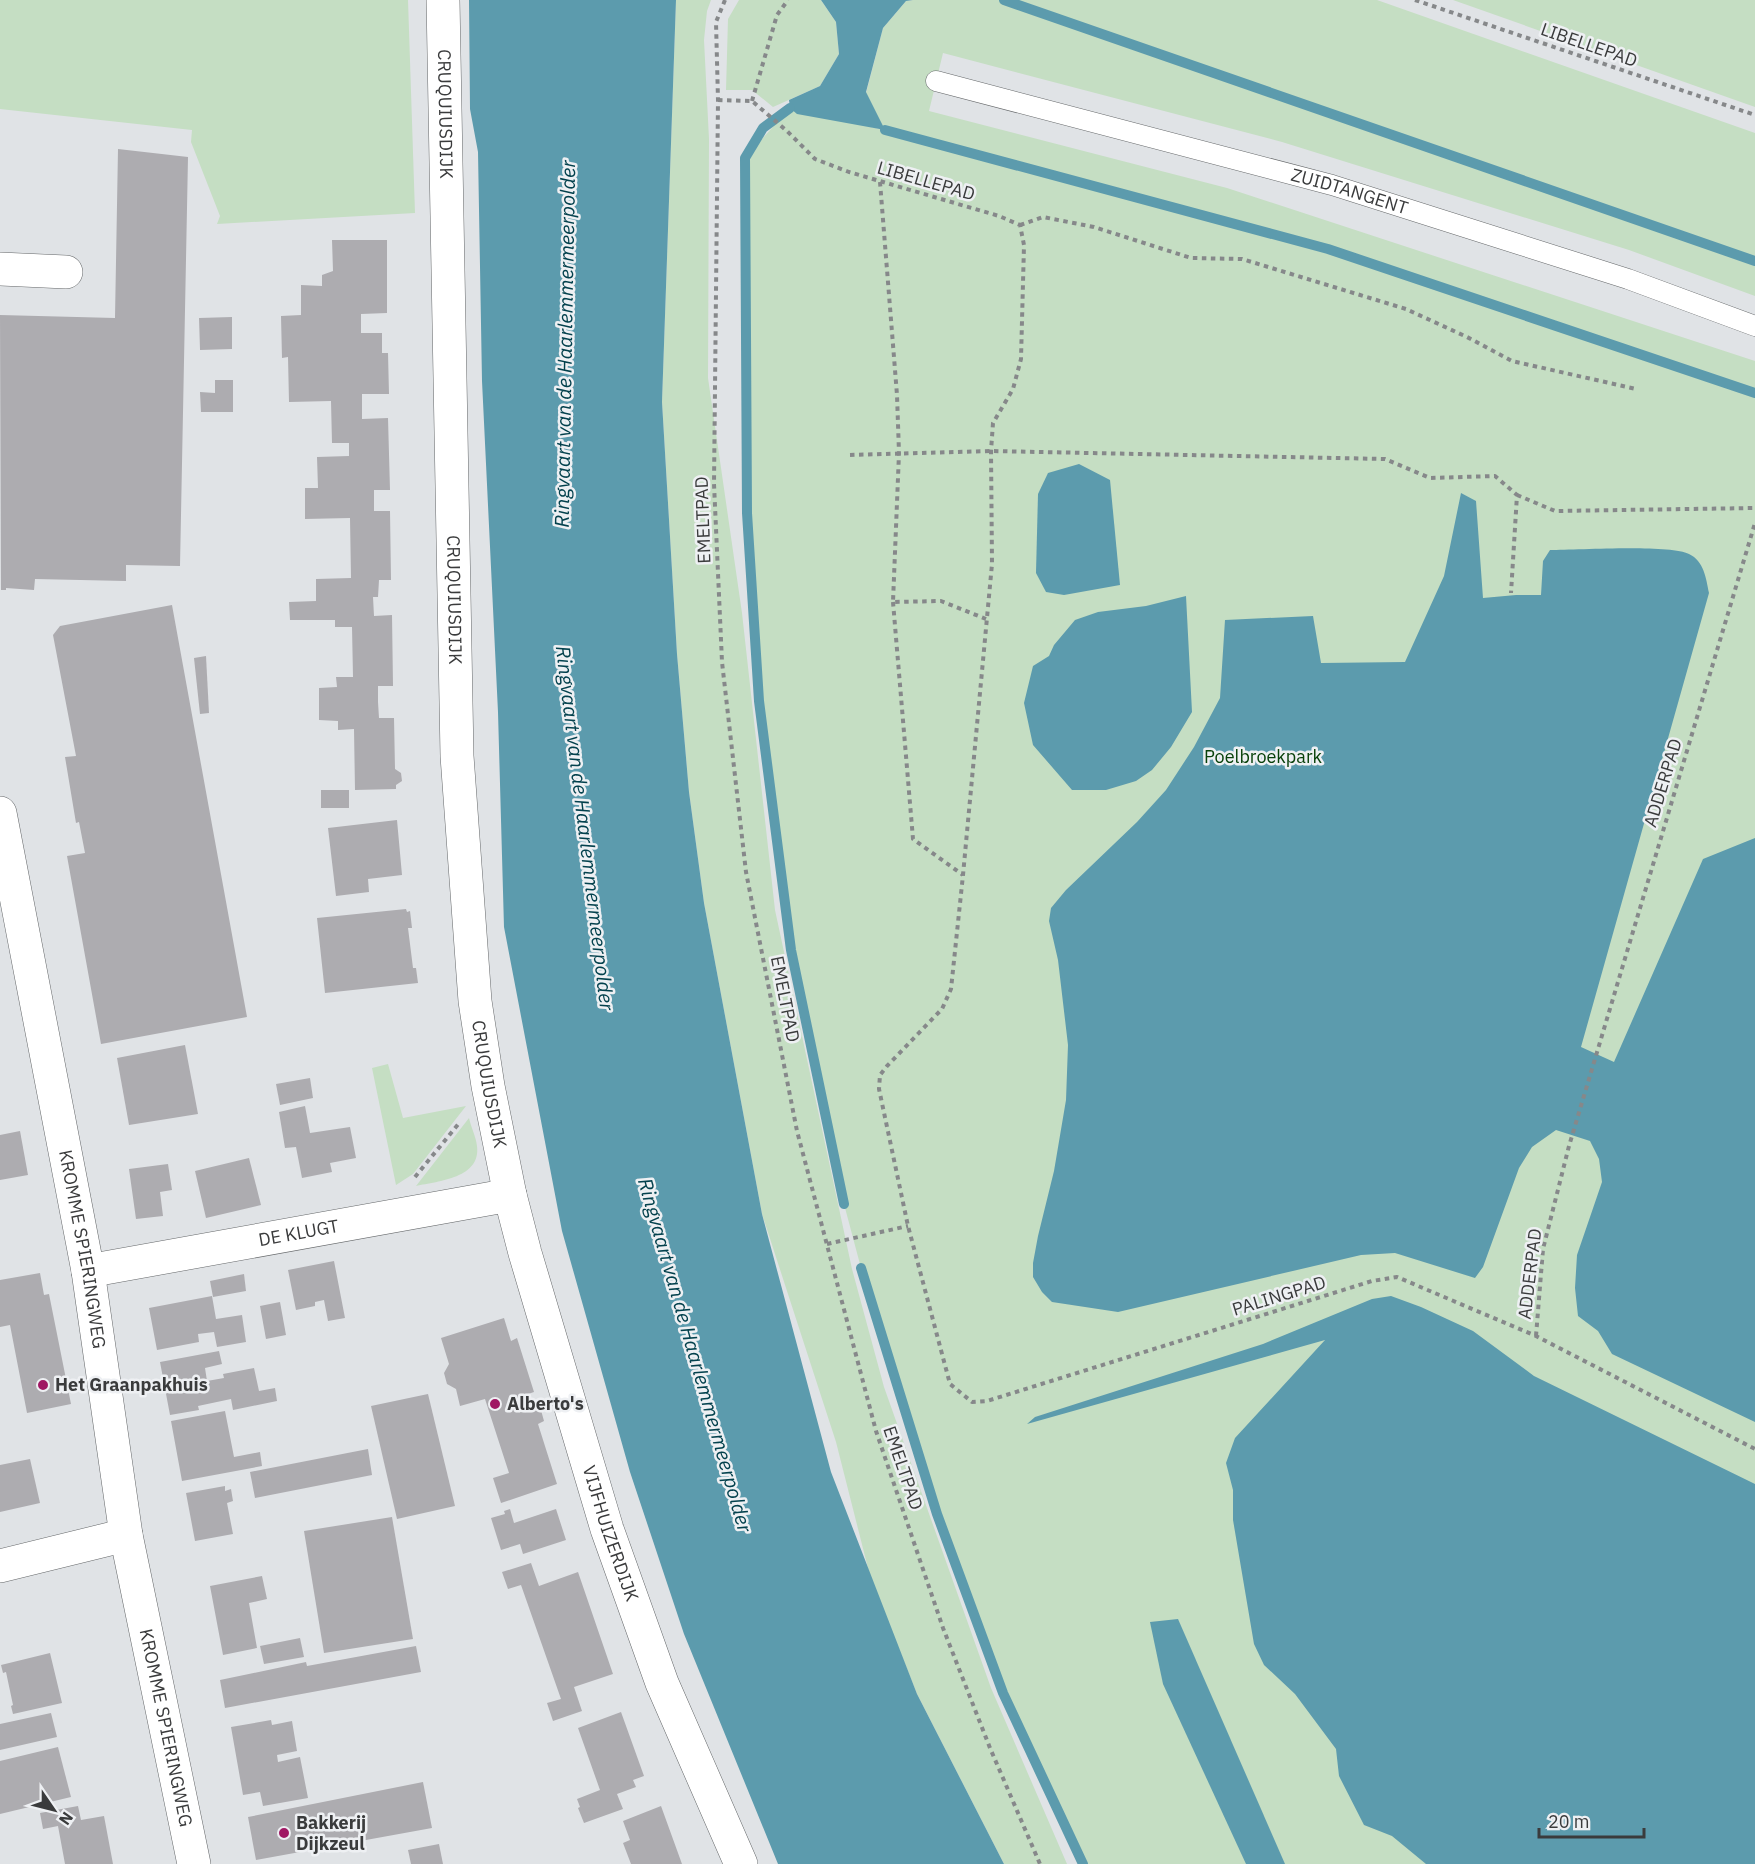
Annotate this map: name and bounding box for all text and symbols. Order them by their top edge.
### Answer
street label: LIBELLEPAD [1538,17,1641,72]
street label: CRUQUIUSDIJK [433,49,458,179]
street label: LIBELLEPAD [875,156,978,205]
water label: Ringvaart van de Haarlemmermeerpolder [548,159,581,528]
street label: ZUIDTANGENT [1289,163,1411,219]
street label: EMELTPAD [689,476,716,564]
street label: CRUQUIUSDIJK [442,535,467,665]
water label: Ringvaart van de Haarlemmermeerpolder [550,644,621,1013]
street label: ADDERPAD [1638,736,1687,830]
park label: Poelbroekpark [1204,745,1322,768]
street label: EMELTPAD [766,954,805,1044]
street label: CRUQUIUSDIJK [467,1018,512,1150]
street label: KROMME SPIERINGWEG [54,1148,111,1350]
water label: Ringvaart van de Haarlemmermeerpolder [632,1175,759,1536]
street label: DE KLUGT [257,1214,340,1251]
street label: ADDERPAD [1513,1227,1546,1321]
street label: PALINGPAD [1229,1270,1329,1321]
place label: Het Graanpakhuis [55,1373,208,1396]
marker: Het Graanpakhuis [36,1378,50,1392]
place label: Alberto's [507,1392,584,1415]
marker: Alberto's [488,1397,502,1411]
street label: EMELTPAD [878,1423,929,1513]
street label: VIJFHUIZERDIJK [578,1463,644,1605]
street label: KROMME SPIERINGWEG [135,1627,198,1829]
north arrow [24,1780,84,1840]
scale bar [1539,1801,1644,1839]
text: N [55,1808,78,1829]
text: 20 m [1548,1810,1590,1833]
place label: Bakkerij Dijkzeul [296,1811,366,1855]
marker: Bakkerij Dijkzeul [277,1826,291,1840]

